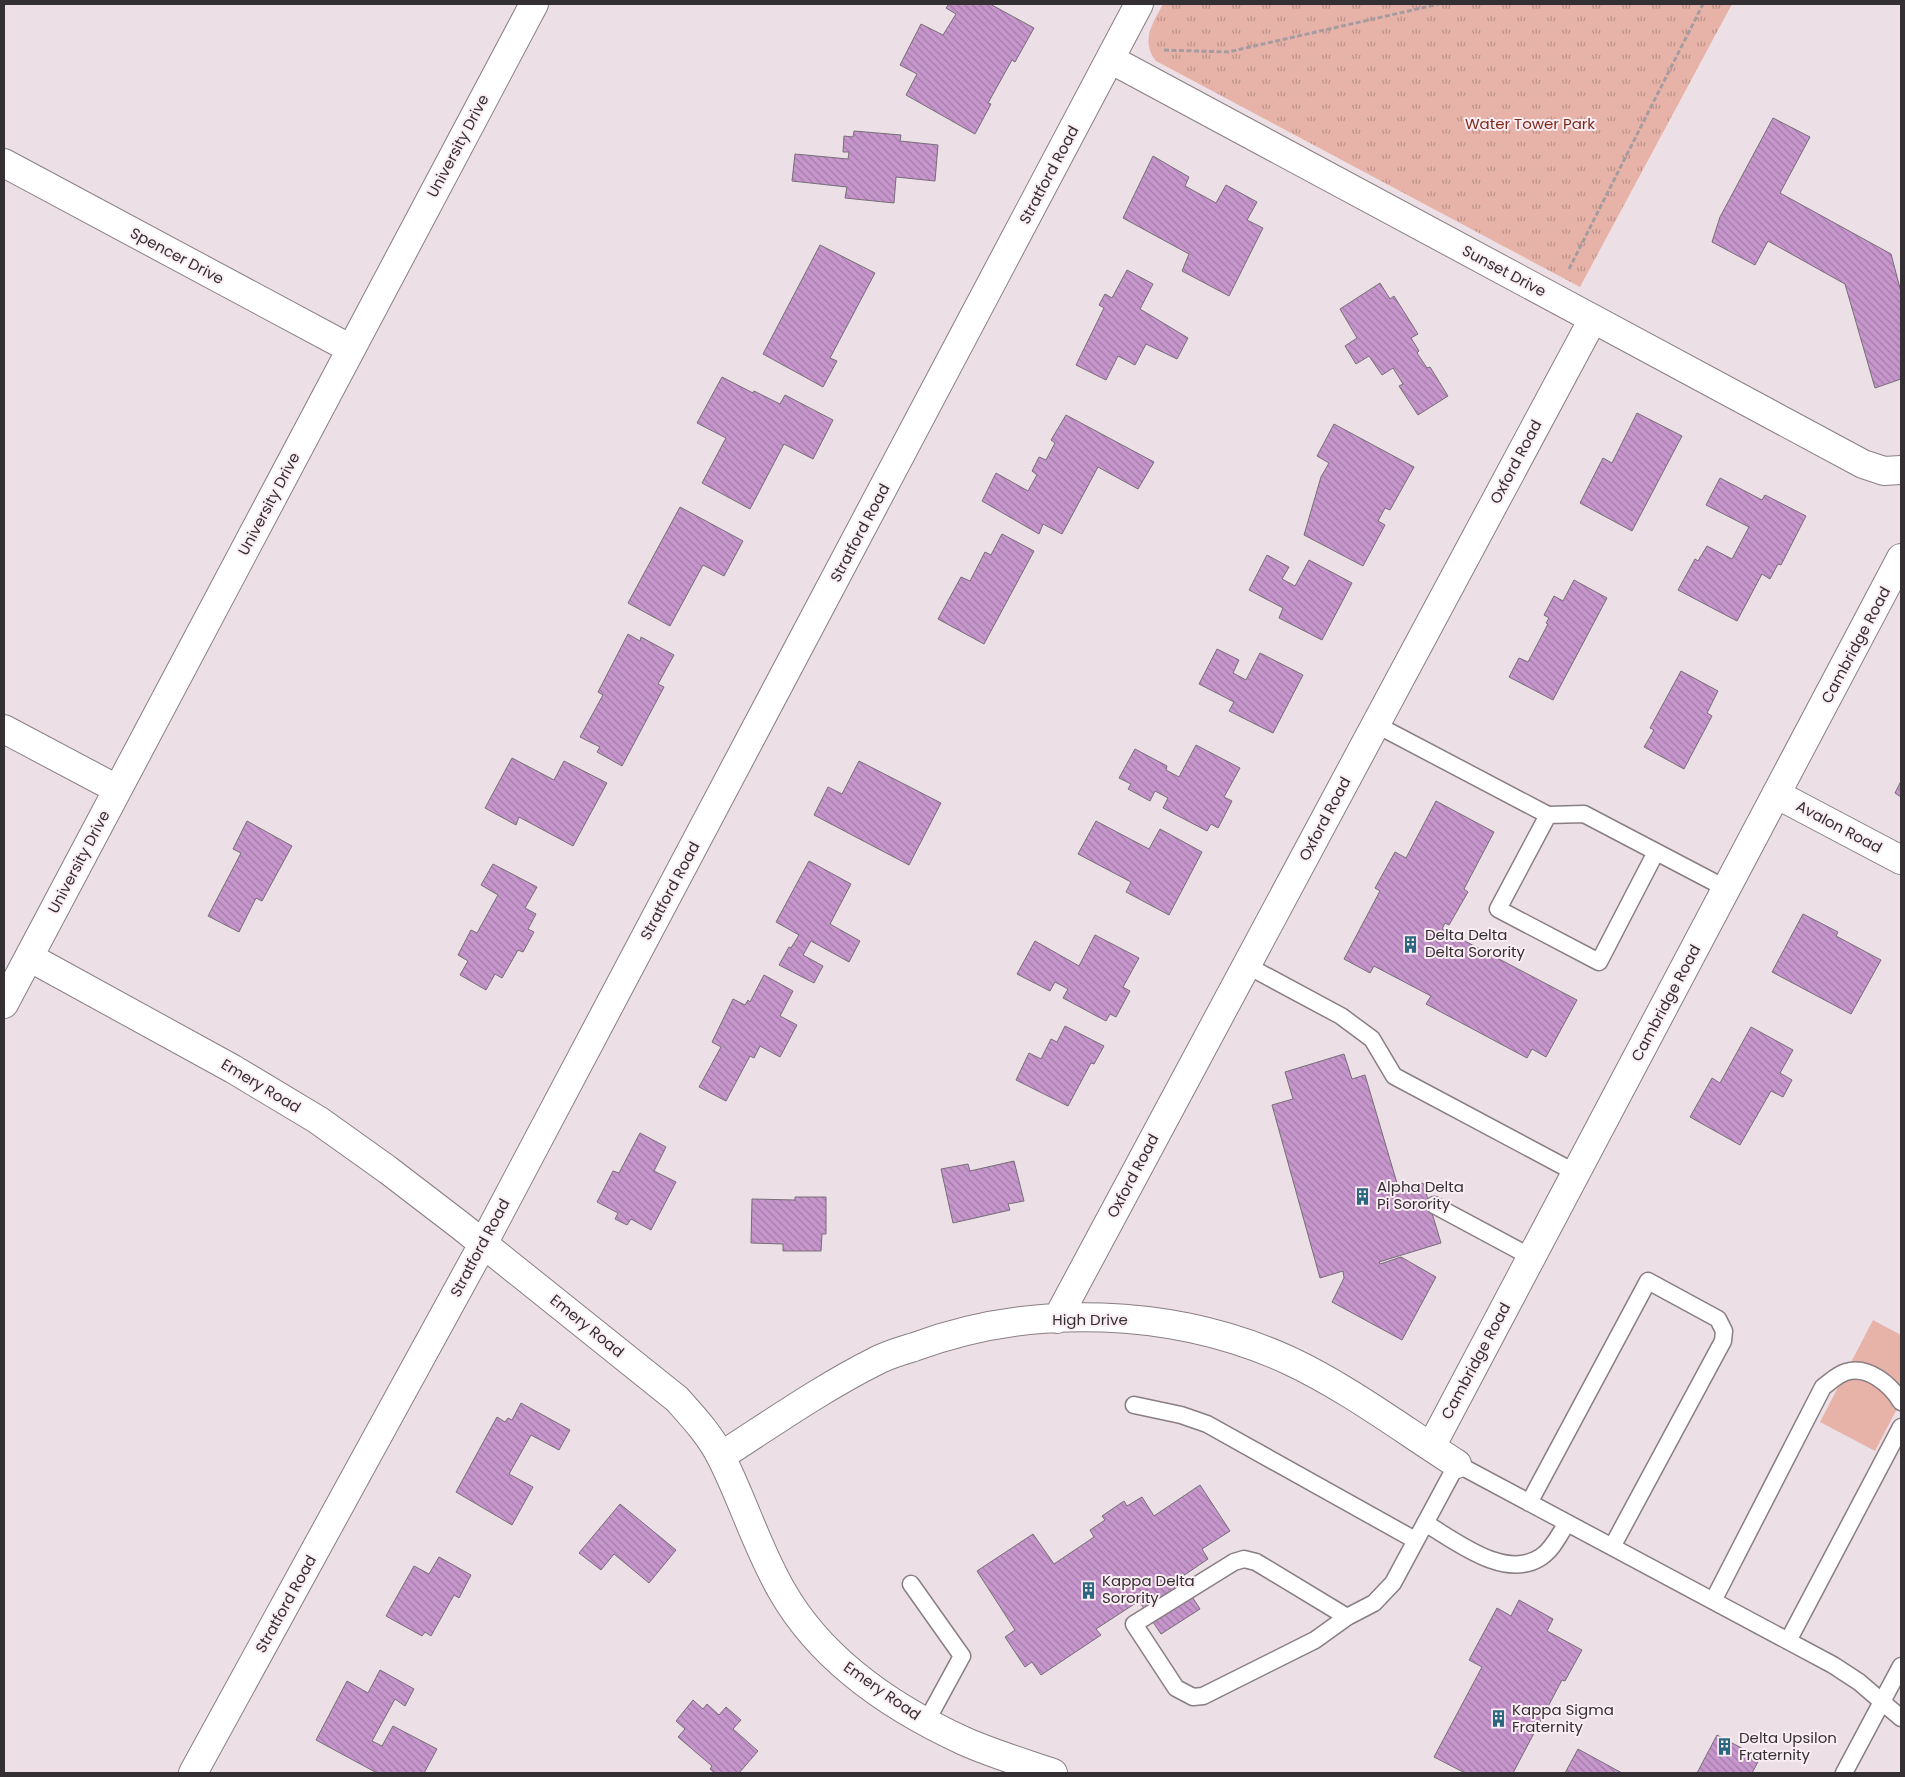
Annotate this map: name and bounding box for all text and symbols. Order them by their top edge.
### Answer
street label: University Drive [422,91,494,201]
park label: Water Tower Park [1465,113,1595,134]
street label: Stratford Road [1014,122,1083,228]
street label: Spencer Drive [127,222,228,289]
street label: Sunset Drive [1459,240,1550,301]
street label: Oxford Road [1485,416,1546,507]
street label: University Drive [233,449,305,559]
street label: Stratford Road [825,480,894,586]
street label: Cambridge Road [1816,583,1895,707]
street label: Oxford Road [1294,773,1355,864]
street label: Avalon Road [1793,795,1886,858]
street label: University Drive [43,807,115,917]
street label: Stratford Road [635,838,704,944]
place label: Delta Delta Delta Sorority [1425,924,1526,962]
building icon: Delta Delta Delta Sorority [1401,934,1421,954]
street label: Cambridge Road [1626,941,1705,1065]
street label: Emery Road [217,1054,305,1118]
street label: Oxford Road [1102,1130,1163,1221]
place label: Alpha Delta Pi Sorority [1377,1176,1464,1214]
building icon: Alpha Delta Pi Sorority [1353,1186,1373,1206]
street label: Stratford Road [445,1195,514,1301]
street label: Emery Road [546,1289,629,1362]
street label: Cambridge Road [1436,1299,1515,1423]
street label: High Drive [1052,1309,1128,1330]
street label: Stratford Road [250,1551,321,1656]
place label: Kappa Delta Sorority [1102,1570,1195,1608]
building icon: Kappa Delta Sorority [1078,1580,1098,1600]
street label: Emery Road [840,1656,925,1725]
place label: Kappa Sigma Fraternity [1512,1699,1614,1737]
building icon: Kappa Sigma Fraternity [1488,1709,1508,1729]
place label: Delta Upsilon Fraternity [1739,1727,1837,1765]
building icon: Delta Upsilon Fraternity [1715,1737,1735,1757]

